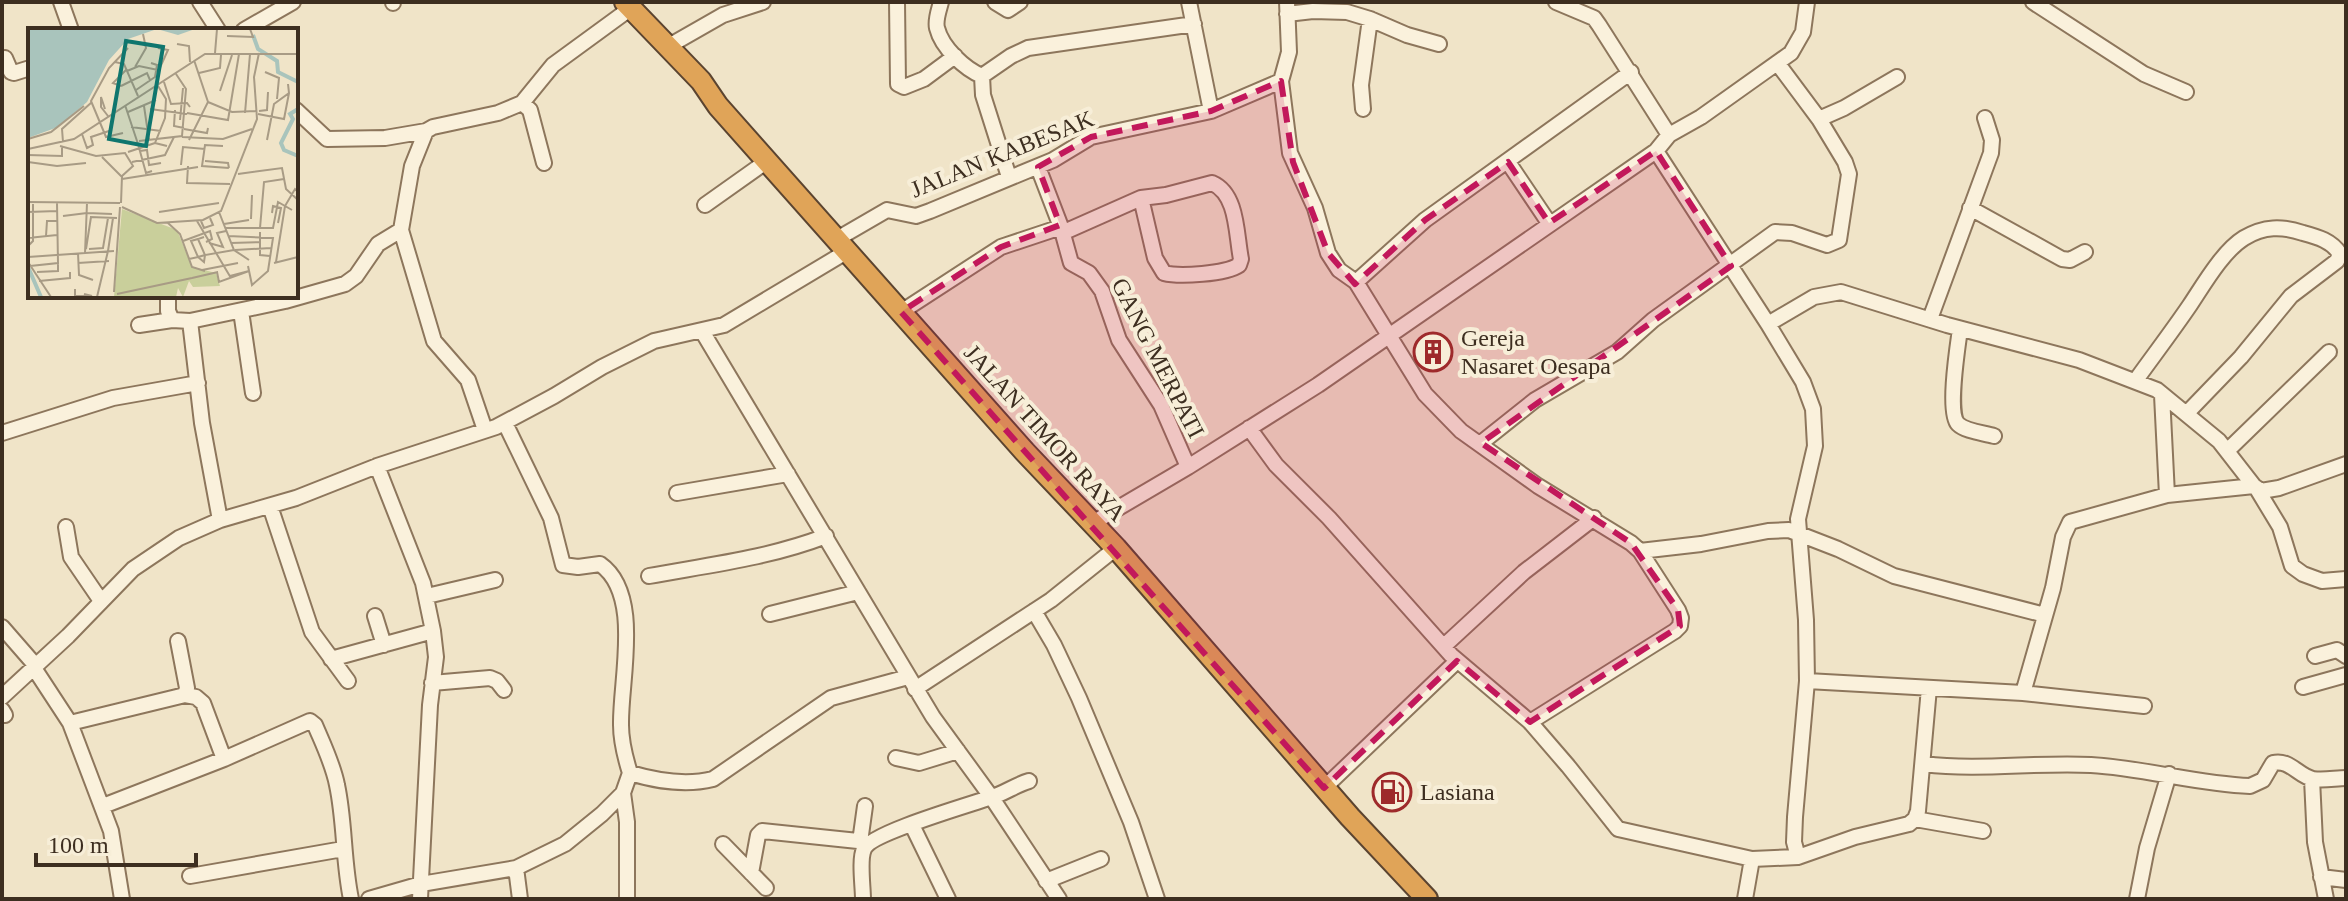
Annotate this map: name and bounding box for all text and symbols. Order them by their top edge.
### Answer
inset map [28,28,298,298]
street label: JALAN KABESAK [907,105,1098,203]
street label: GANG MERPATI [1107,274,1209,442]
place label: Gereja Nasaret Oesapa [1461,325,1611,379]
building icon: Gereja Nasaret Oesapa [1412,331,1454,373]
street label: JALAN TIMOR RAYA [959,340,1131,527]
fuel station icon: Lasiana [1371,771,1413,813]
place label: Lasiana [1420,779,1495,805]
scale bar [36,817,196,867]
text: 100 m [48,832,109,858]

